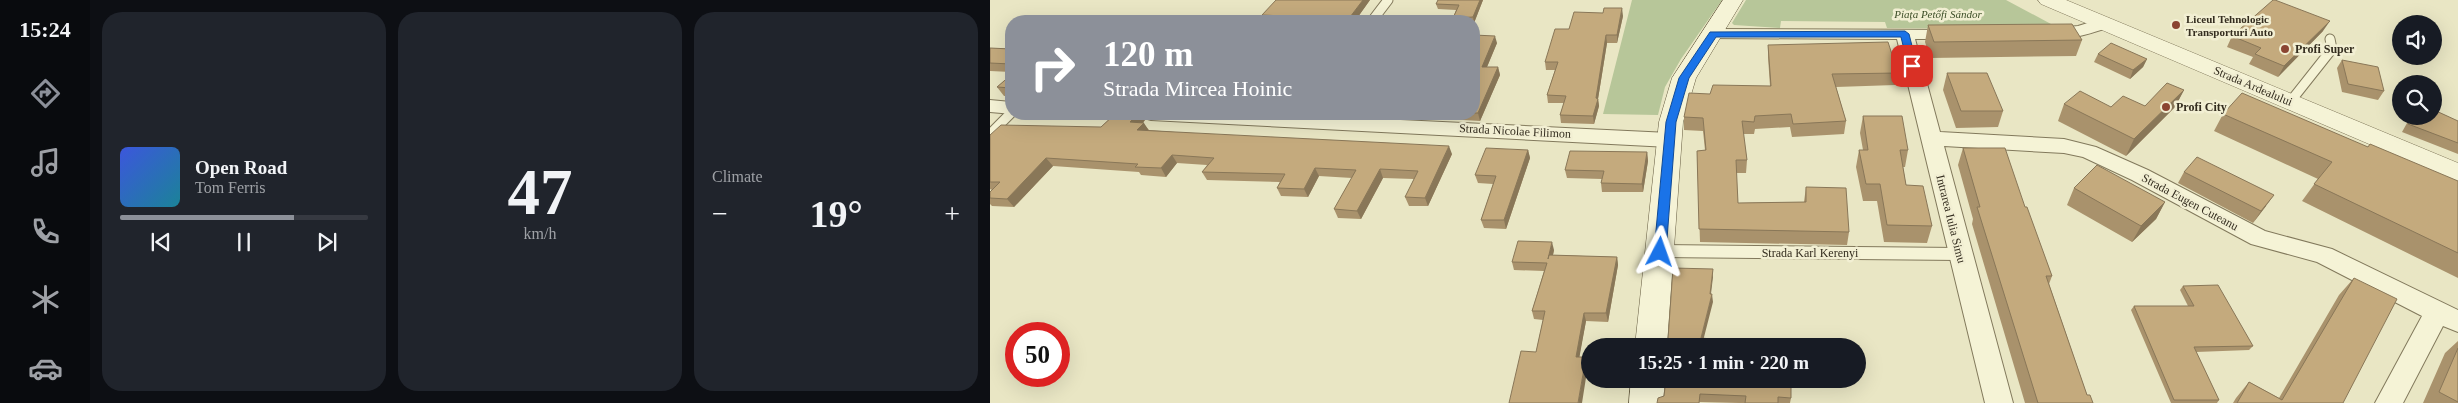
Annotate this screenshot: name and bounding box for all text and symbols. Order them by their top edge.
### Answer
park label: Piața Petőfi Sándor [1893,8,1982,20]
place label: Liceul Tehnologic Transporturi Auto [2186,13,2273,38]
map controls [2392,15,2442,125]
button: sound [2392,15,2442,65]
text: 15:24 [19,17,71,42]
marker: Liceul Tehnologic Transporturi Auto [2170,19,2182,31]
icon: right [1020,35,1085,100]
text: 120 m [1103,35,1193,74]
place label: Profi Super [2295,42,2355,56]
marker: Profi Super [2279,43,2291,55]
pin [1891,45,1933,87]
icon: arrive [1898,52,1926,80]
street label: Strada Ardealului [2211,63,2295,109]
button: search [2392,75,2442,125]
icon: directions [28,76,63,111]
text: Strada Mircea Hoinic [1103,76,1292,101]
place label: Profi City [2176,100,2227,114]
marker: Profi City [2160,101,2172,113]
street label: Strada Nicolae Filimon [1459,121,1571,141]
icon: music [28,145,63,180]
text: 47 [508,156,573,228]
text: Open Road [195,157,287,178]
text: Climate [712,168,763,185]
street label: Strada Eugen Cuteanu [2139,171,2241,233]
street label: Intrarea Iulia Simu [1933,173,1969,265]
text: Tom Ferris [195,179,265,196]
text: 19° [809,193,863,235]
text: − [712,198,728,229]
text: + [944,198,960,229]
icon: phone [28,214,63,249]
text: km/h [524,225,556,242]
position arrow [1633,225,1685,277]
icon: previous [147,228,175,256]
icon: pause [230,228,258,256]
icon: next [313,228,341,256]
street label: Strada Karl Kerenyi [1762,246,1859,260]
icon: climate [28,282,63,317]
speed limit sign: 50 [1005,322,1070,387]
icon: car [28,351,63,386]
text: 15:25 · 1 min · 220 m [1638,352,1809,373]

